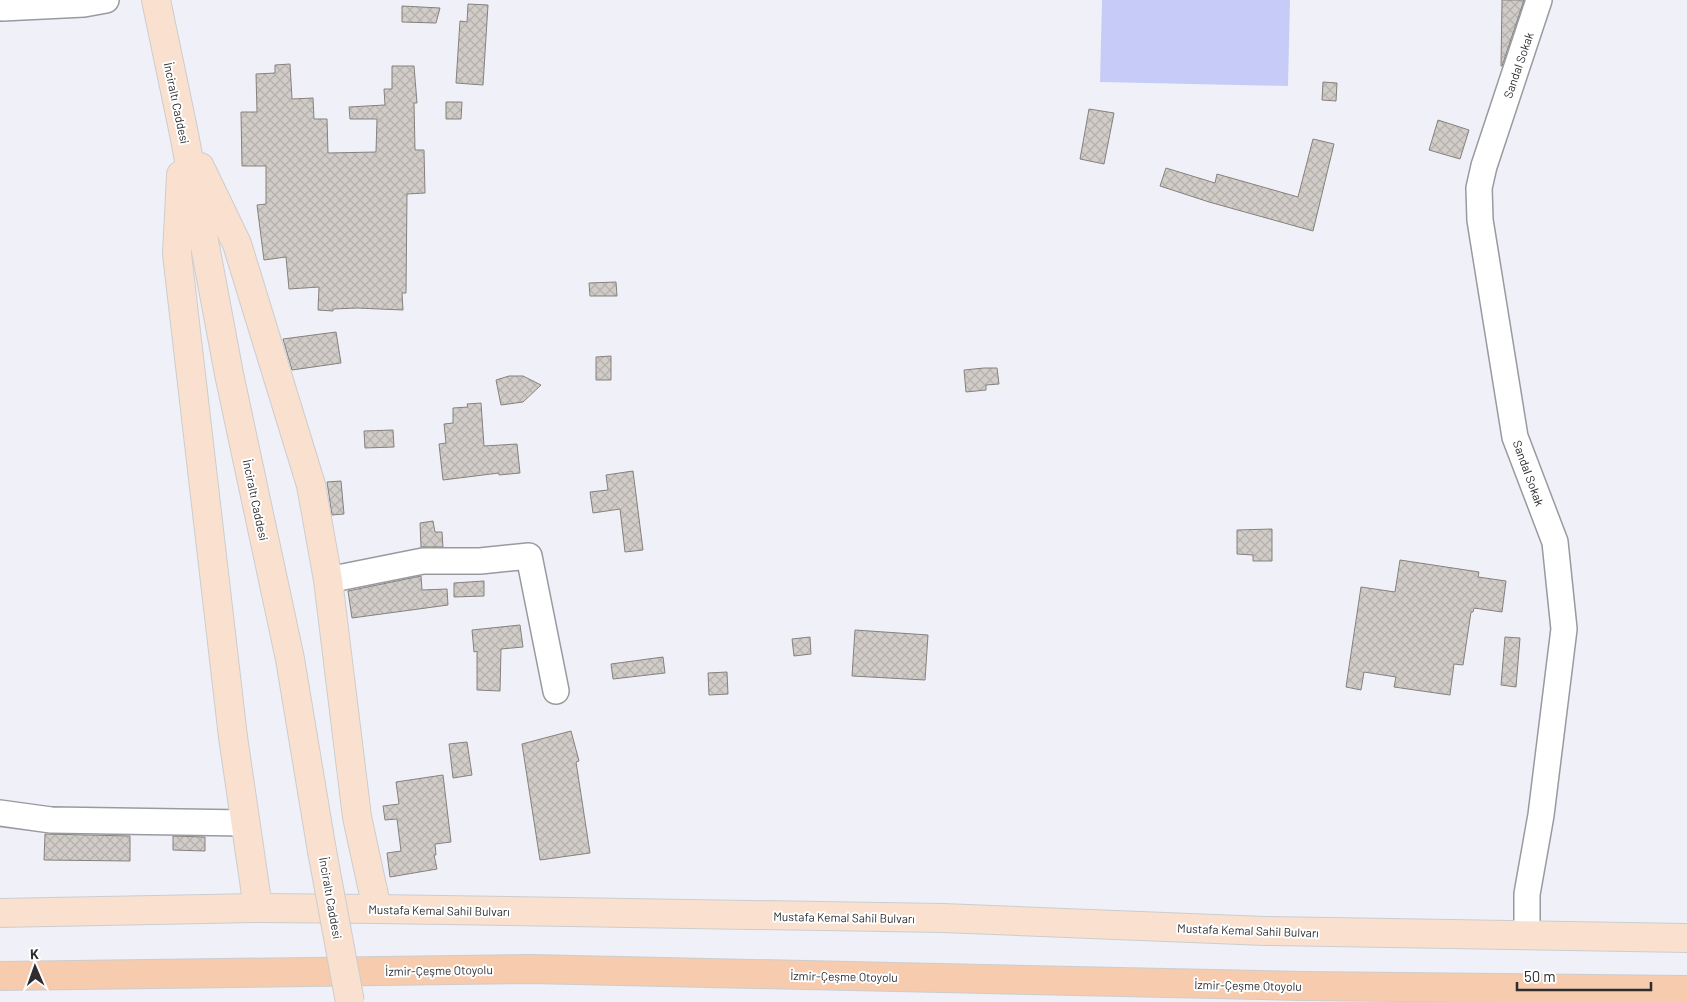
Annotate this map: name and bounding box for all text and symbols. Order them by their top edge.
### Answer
street label: Sandal Sokak [1500,30,1536,100]
street label: İnciraltı Caddesi [162,61,192,145]
street label: Sandal Sokak [1511,438,1547,508]
street label: İnciraltı Caddesi [241,458,271,542]
street label: İnciraltı Caddesi [317,856,345,940]
street label: Mustafa Kemal Sahil Bulvarı [368,902,510,918]
street label: Mustafa Kemal Sahil Bulvarı [773,909,915,925]
street label: Mustafa Kemal Sahil Bulvarı [1177,921,1319,939]
north arrow [10,942,60,992]
text: K [30,945,39,962]
scale bar [1517,960,1651,992]
street label: İzmir-Çeşme Otoyolu [385,962,493,978]
text: 50 m [1524,967,1556,985]
street label: İzmir-Çeşme Otoyolu [790,968,898,984]
street label: İzmir-Çeşme Otoyolu [1194,977,1302,993]

